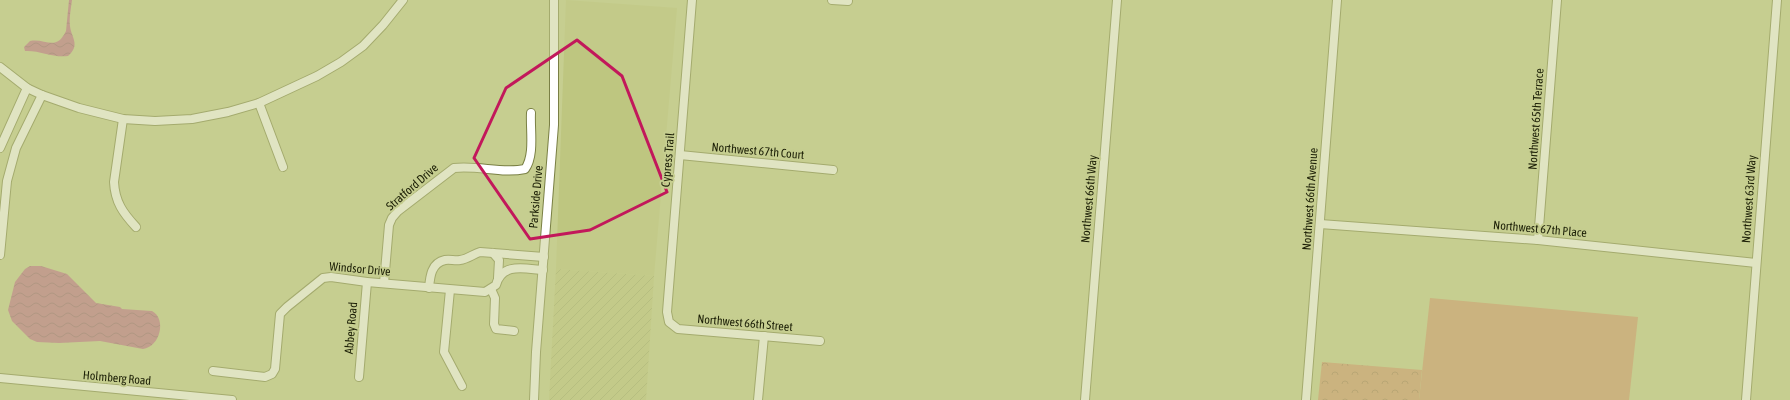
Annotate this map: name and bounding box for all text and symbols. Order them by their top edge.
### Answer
street label: Northwest 65th Terrace [1525,68,1547,170]
street label: Cypress Trail [659,131,677,188]
street label: Northwest 67th Court [711,140,806,162]
street label: Northwest 66th Avenue [1299,147,1321,251]
street label: Northwest 66th Way [1078,154,1100,244]
street label: Northwest 63rd Way [1739,154,1759,244]
street label: Stratford Drive [383,161,441,213]
street label: Parkside Drive [526,165,546,229]
street label: Northwest 67th Place [1493,218,1587,240]
street label: Windsor Drive [329,259,391,279]
street label: Abbey Road [342,301,360,355]
street label: Northwest 66th Street [697,312,794,334]
street label: Holmberg Road [82,368,152,388]

